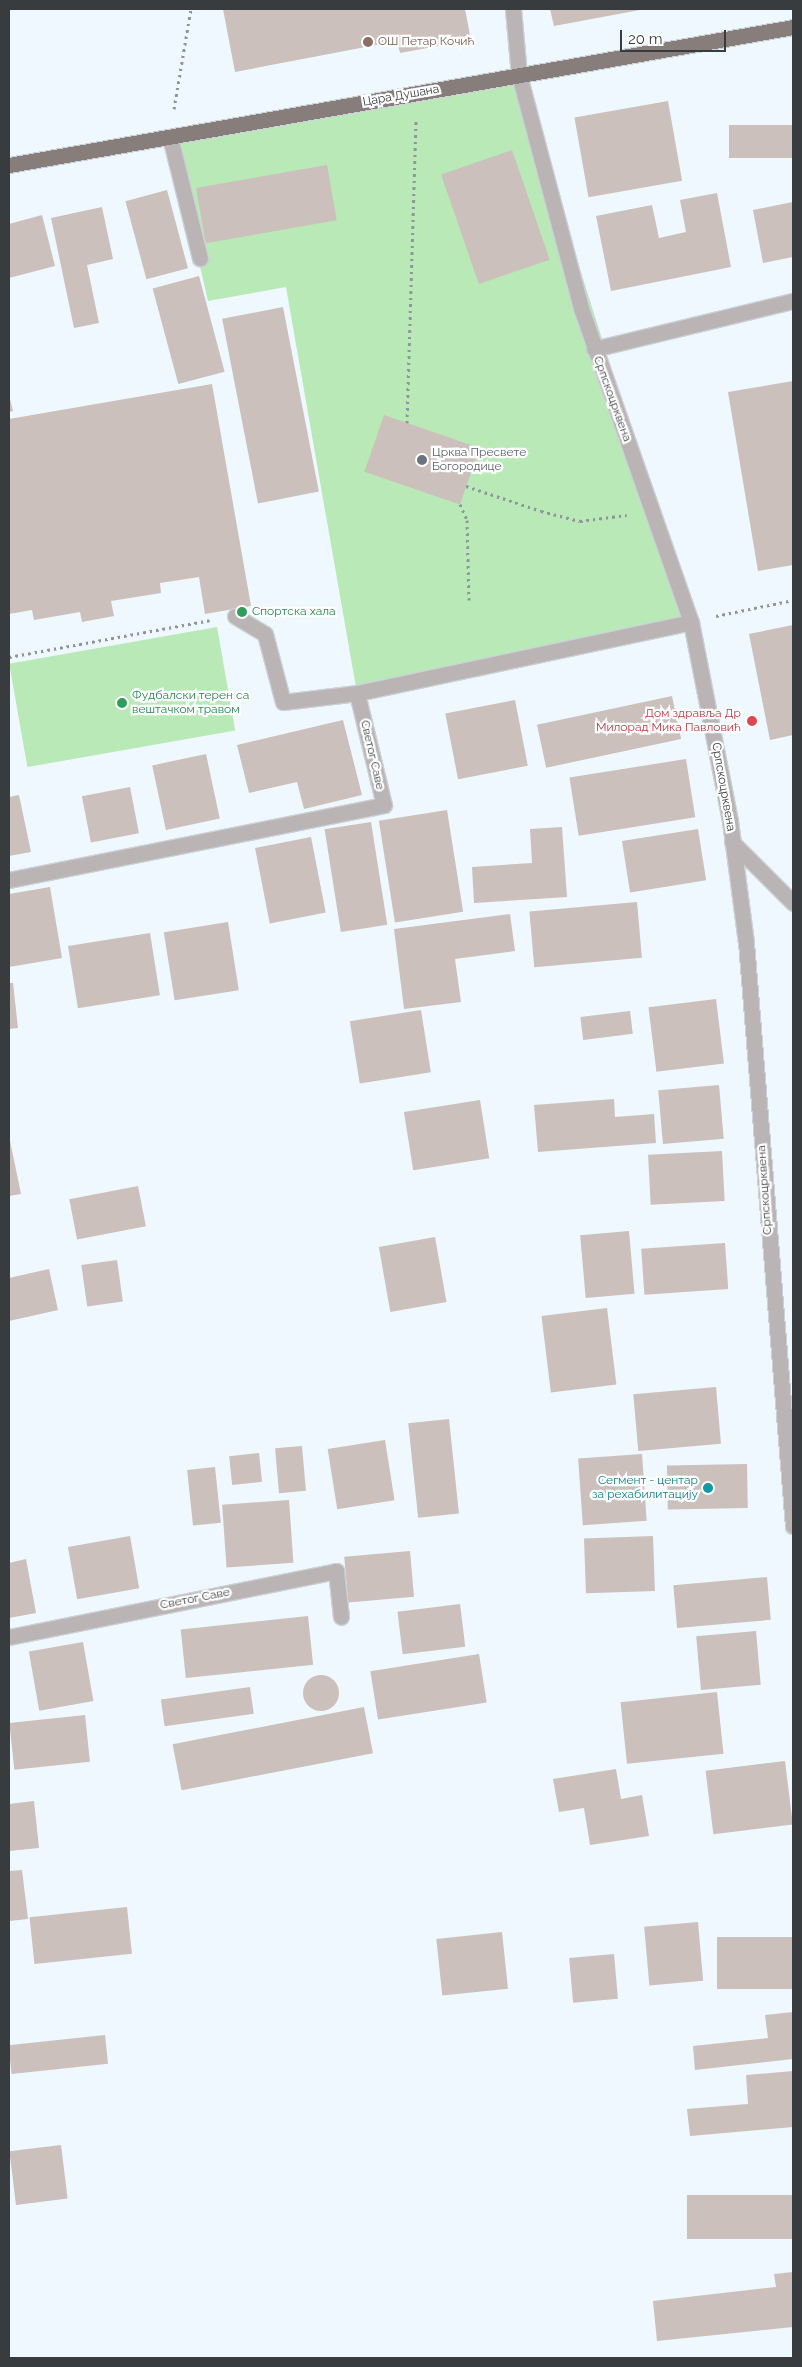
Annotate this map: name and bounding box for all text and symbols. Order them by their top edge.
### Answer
scale bar [622,20,728,52]
text: 20 m [628,30,663,48]
place label: ОШ Петар Кочић [378,35,474,49]
marker: ОШ Петар Кочић [362,36,374,48]
street label: Цара Душана [362,82,440,110]
street label: Српскоцрквена [590,354,634,444]
place label: Црква Пресвете Богородице [432,446,526,474]
marker: Црква Пресвете Богородице [416,454,428,466]
place label: Спортска хала [252,605,336,619]
marker: Спортска хала [236,606,248,618]
place label: Фудбалски терен са вештачком травом [132,689,249,717]
marker: Фудбалски терен са вештачком травом [116,697,128,709]
place label: Дом здравља Др Милорад Мика Павловић [596,707,741,735]
marker: Дом здравља Др Милорад Мика Павловић [745,714,759,728]
street label: Светог Саве [357,719,387,791]
street label: Српскоцрквена [708,742,738,832]
street label: Српскоцрквена [755,1145,775,1235]
place label: Сегмент - центар за рехабилитацију [592,1474,698,1502]
marker: Сегмент - центар за рехабилитацију [702,1482,714,1494]
street label: Светог Саве [159,1585,231,1613]

